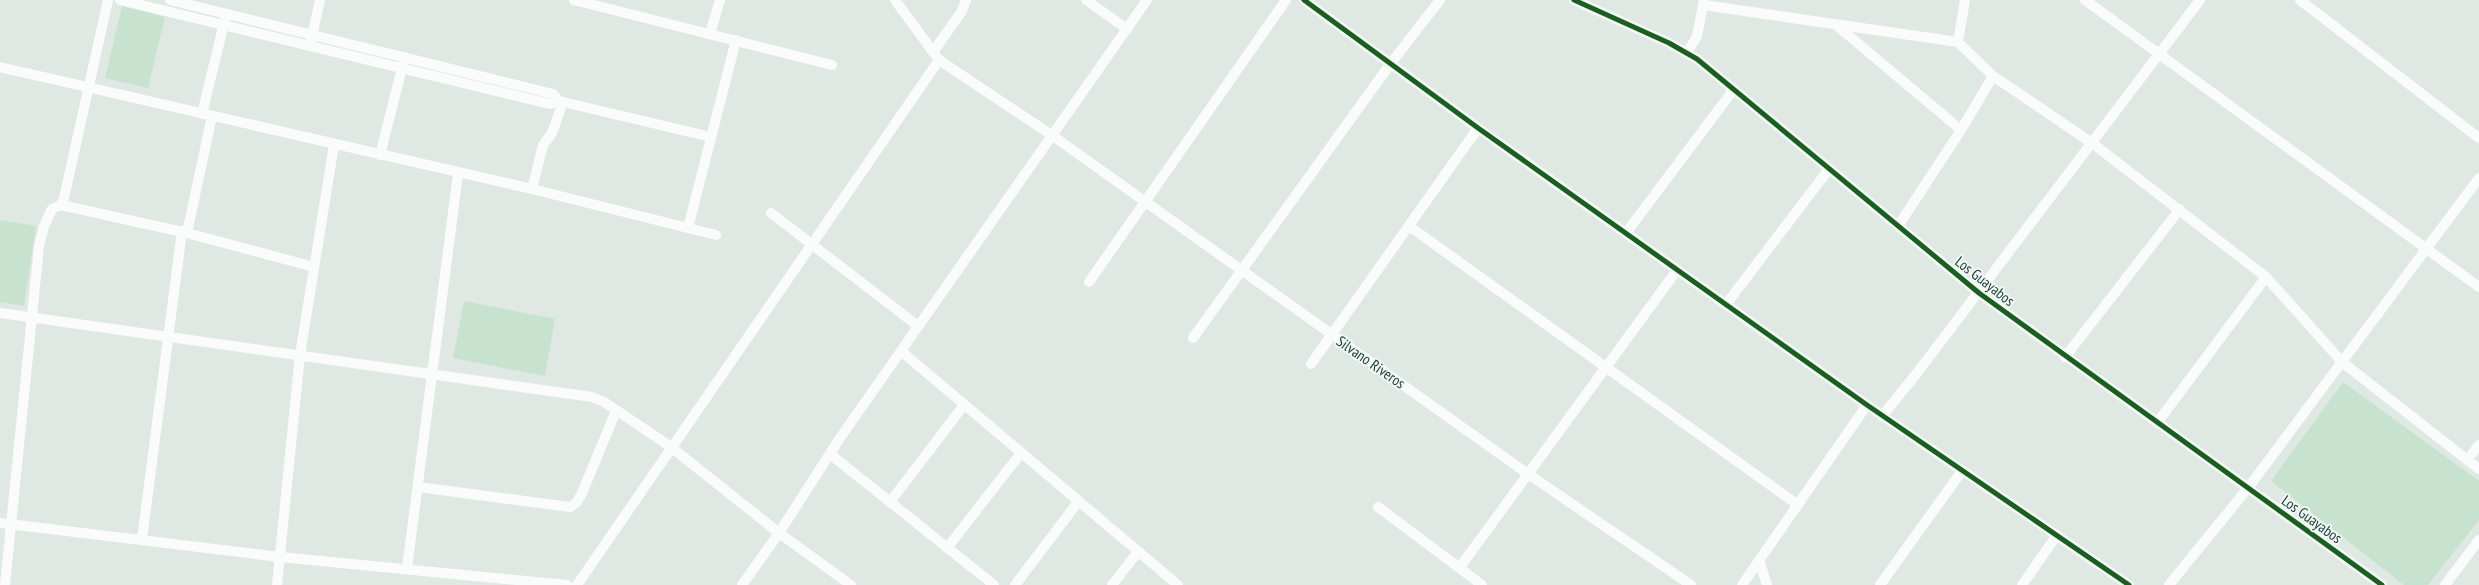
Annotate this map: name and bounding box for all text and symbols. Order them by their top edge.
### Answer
street label: Los Guayabos [1952,252,2018,310]
street label: Silvano Riveros [1333,331,1409,393]
street label: Los Guayabos [2278,491,2346,547]

